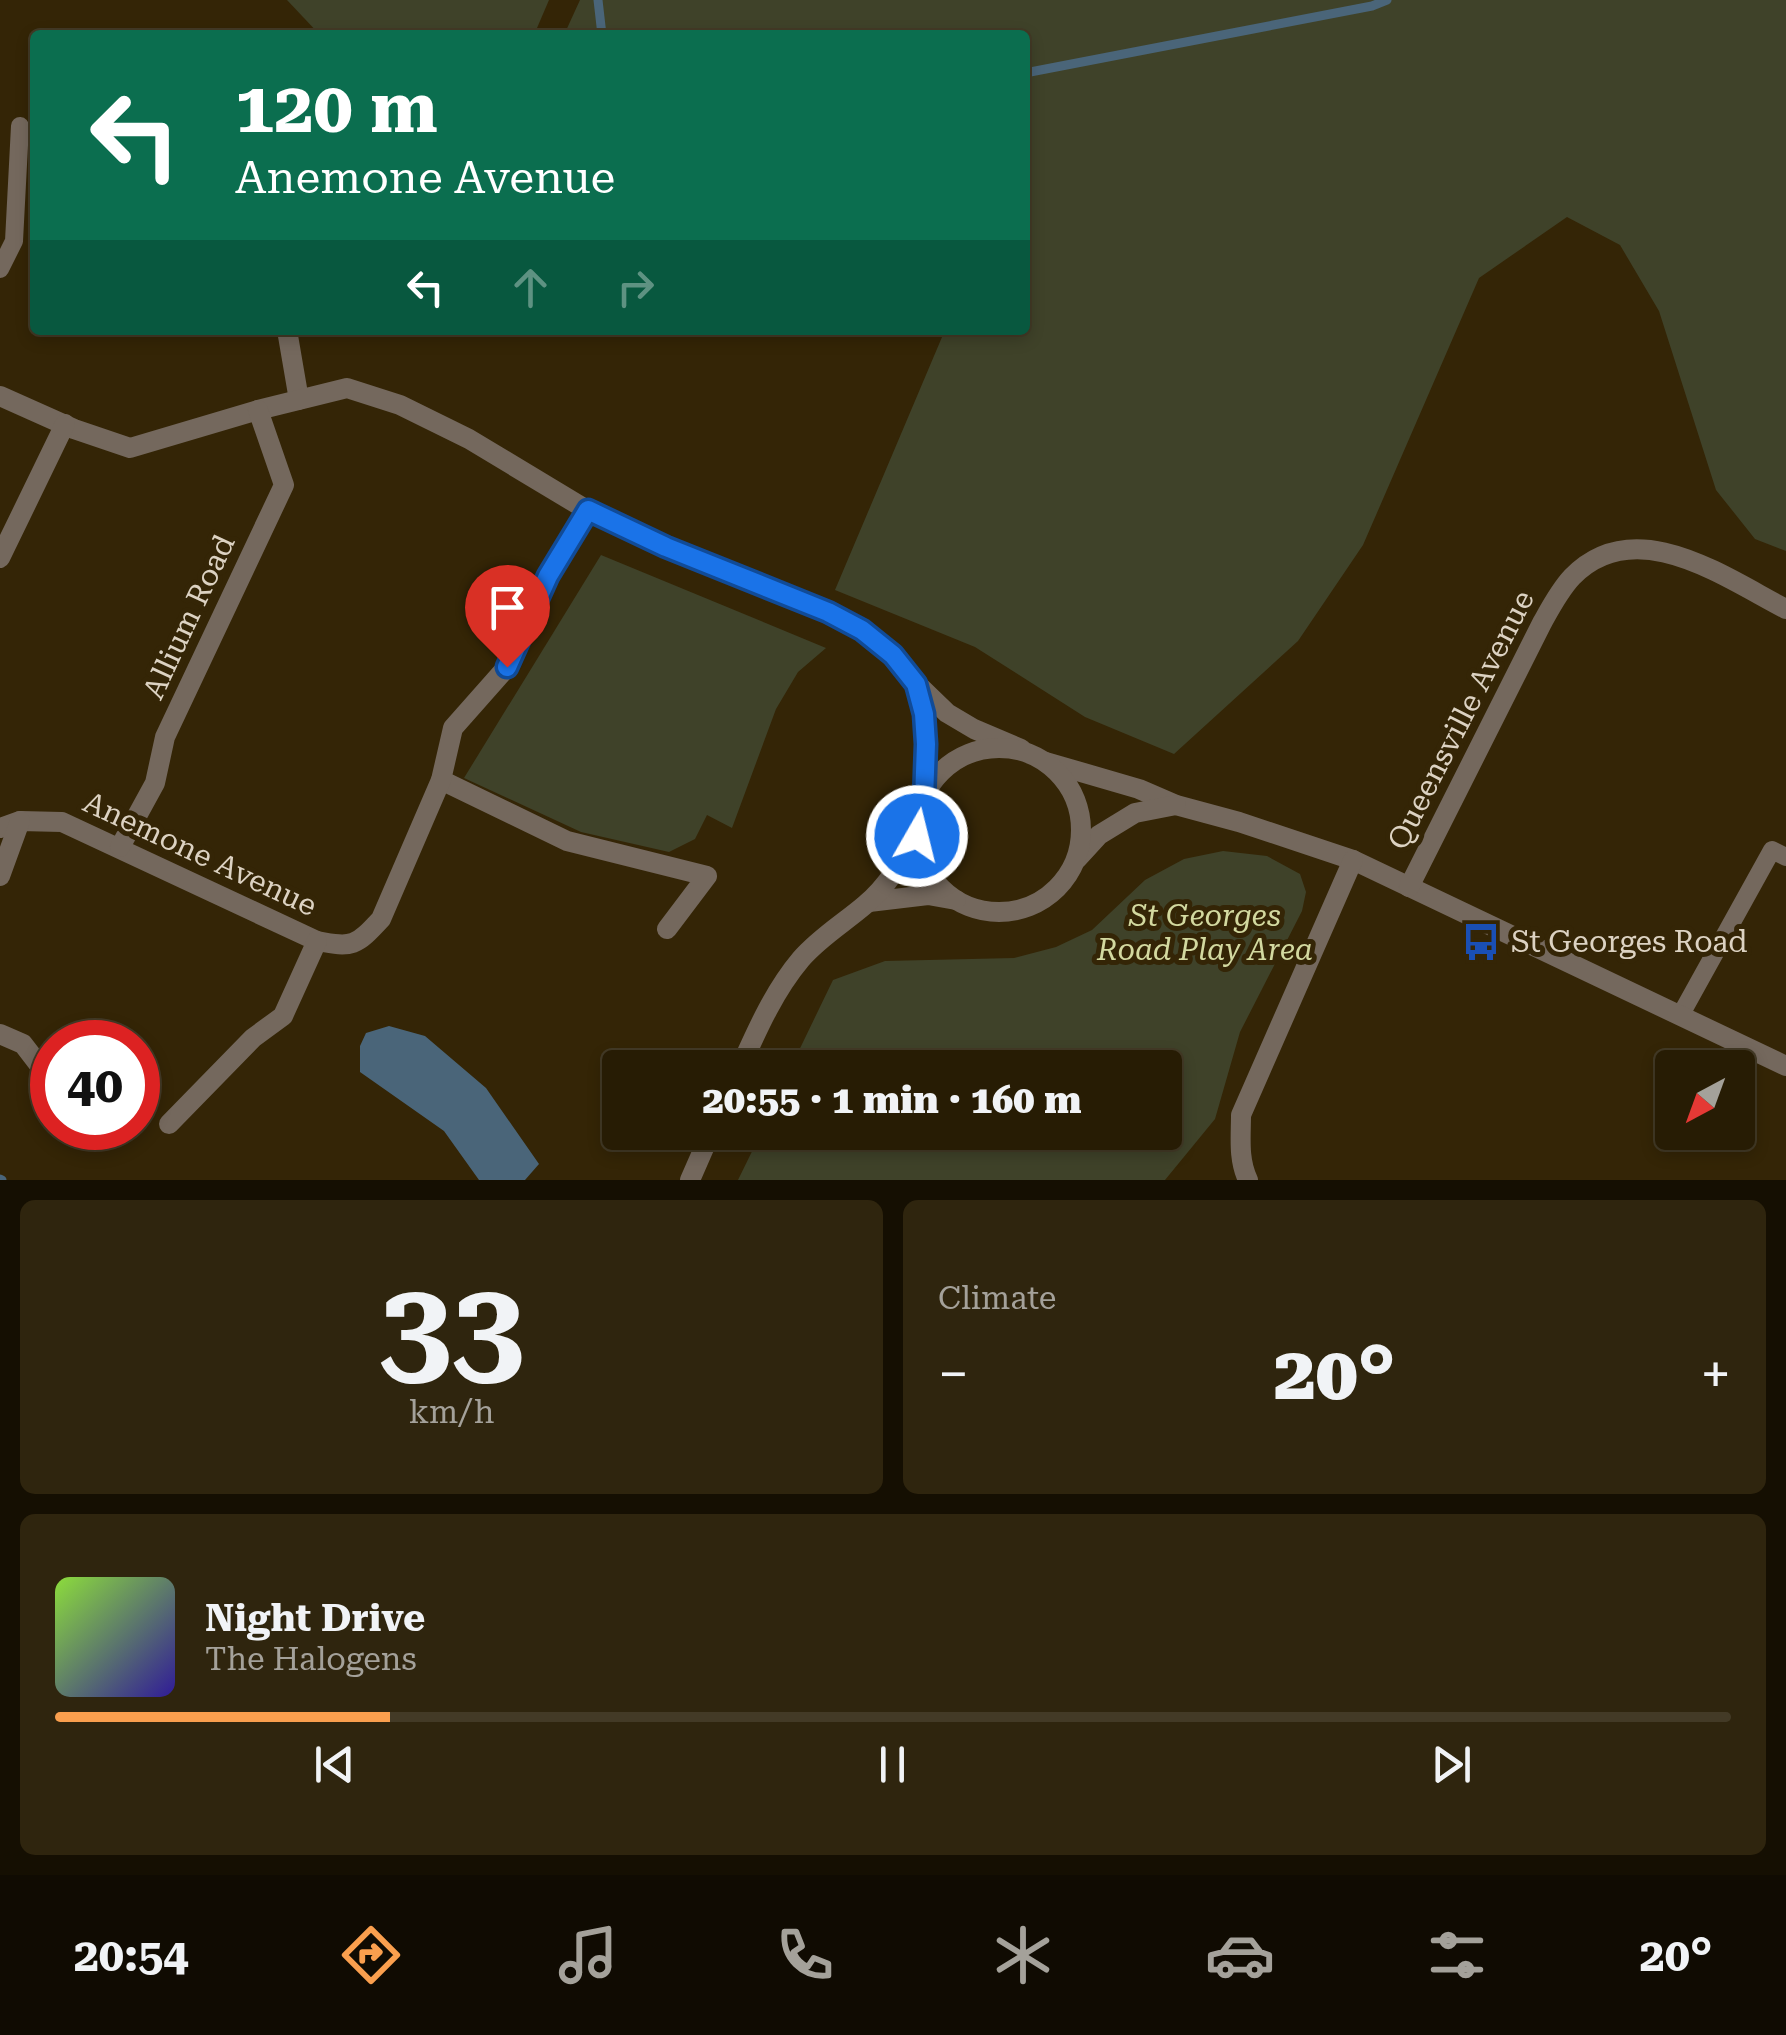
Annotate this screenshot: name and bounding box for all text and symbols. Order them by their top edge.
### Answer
text: 120 m [235,67,438,149]
icon: left [70,70,200,200]
text: Anemone Avenue [235,151,615,204]
icon: left [398,260,453,315]
icon: ahead [503,260,558,315]
icon: right [608,260,663,315]
street label: Allium Road [135,529,242,704]
pin [465,565,550,668]
icon: arrive [480,580,535,635]
street label: Queensville Avenue [1380,584,1541,855]
street label: Anemone Avenue [78,784,322,923]
position arrow [865,784,969,888]
park label: St Georges Road Play Area [1096,898,1313,967]
bus stop icon: St Georges Road [1460,921,1502,963]
place label: St Georges Road [1511,924,1748,959]
speed limit sign: 40 [30,1020,160,1150]
north arrow [1655,1050,1755,1150]
map controls [1655,1050,1755,1150]
text: 20:55 · 1 min · 160 m [702,1078,1082,1122]
text: 33 [379,1251,524,1404]
text: Climate [938,1279,1056,1317]
text: 20° [1274,1329,1395,1417]
text: − [938,1342,969,1406]
text: + [1700,1342,1731,1406]
text: km/h [409,1393,494,1431]
text: Night Drive [205,1596,425,1640]
text: The Halogens [205,1640,417,1678]
icon: previous [307,1737,362,1792]
icon: pause [865,1737,920,1792]
icon: next [1424,1737,1479,1792]
icon: directions [336,1920,406,1990]
icon: music [553,1920,623,1990]
icon: phone [770,1920,840,1990]
icon: climate [988,1920,1058,1990]
icon: car [1205,1920,1275,1990]
icon: filters [1422,1920,1492,1990]
text: 20:54 [74,1929,189,1982]
text: 20° [1640,1929,1712,1982]

